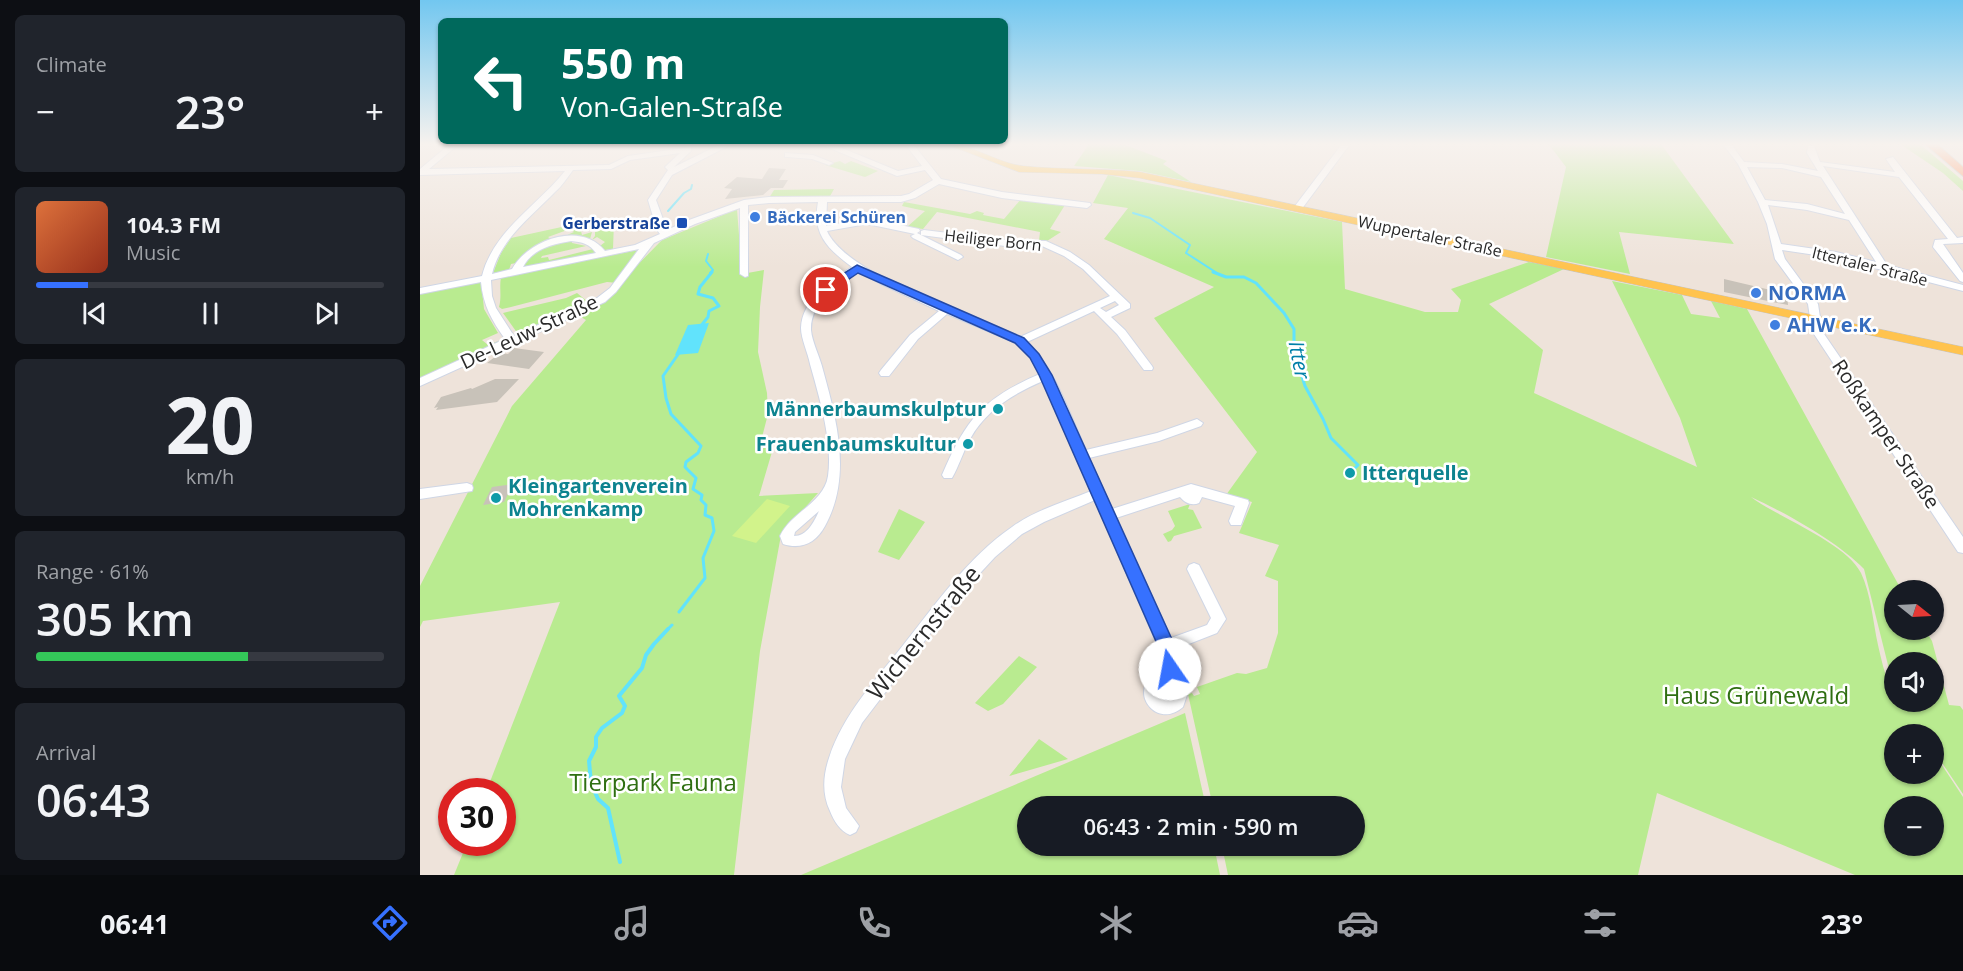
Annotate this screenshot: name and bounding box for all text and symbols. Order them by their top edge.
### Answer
text: 550 m [561,34,685,91]
icon: left [462,42,540,120]
text: Climate [36,51,107,78]
text: 23° [175,81,245,142]
text: Von-Galen-Straße [561,88,783,125]
text: − [36,89,55,134]
text: + [365,89,384,134]
place label: Bäckerei Schüren [767,206,906,228]
text: 104.3 FM [126,209,221,239]
marker: Bäckerei Schüren [748,210,762,224]
street label: Wuppertaler Straße [1356,210,1504,262]
place label: Gerberstraße [562,212,670,234]
marker: Gerberstraße [675,216,689,230]
street label: Heiliger Born [943,224,1043,256]
text: Music [126,239,180,266]
street label: Ittertaler Straße [1810,241,1930,291]
pin [800,264,851,315]
icon: arrive [809,273,842,306]
place label: NORMA [1768,279,1846,306]
marker: NORMA [1749,286,1763,300]
street label: De-Leuw-Straße [456,288,602,375]
icon: previous [78,297,111,330]
icon: pause [194,297,227,330]
icon: next [310,297,343,330]
place label: AHW e.K. [1787,311,1877,338]
marker: AHW e.K. [1768,318,1782,332]
water label: Itter [1283,338,1318,382]
street label: Roßkamper Straße [1826,354,1947,514]
text: 20 [165,371,255,477]
place label: Männerbaumskulptur [765,395,986,422]
marker: Männerbaumskulptur [991,402,1005,416]
place label: Frauenbaumskultur [756,430,956,457]
marker: Frauenbaumskultur [961,437,975,451]
place label: Itterquelle [1362,459,1469,486]
text: km/h [186,463,234,490]
marker: Itterquelle [1343,466,1357,480]
place label: Kleingartenverein Mohrenkamp [508,472,688,522]
marker: Kleingartenverein Mohrenkamp [489,491,503,505]
text: Range · 61% [36,558,149,585]
street label: Wichernstraße [858,558,987,706]
north arrow [1884,580,1944,640]
map controls [1884,580,1944,856]
text: 305 km [36,588,194,649]
position arrow [1138,637,1202,701]
button: sound [1884,652,1944,712]
park label: Haus Grünewald [1663,678,1849,711]
button: + [1884,724,1944,784]
text: Arrival [36,739,96,766]
park label: Tierpark Fauna [569,765,737,798]
text: 06:43 [36,769,151,830]
speed limit sign: 30 [438,778,516,856]
button: − [1884,796,1944,856]
text: 06:43 · 2 min · 590 m [1083,811,1299,841]
icon: directions [369,902,411,944]
icon: music [611,902,653,944]
icon: phone [853,902,895,944]
icon: climate [1095,902,1137,944]
icon: car [1337,902,1379,944]
icon: filters [1579,902,1621,944]
text: 06:41 [100,905,169,942]
text: 23° [1821,905,1863,942]

